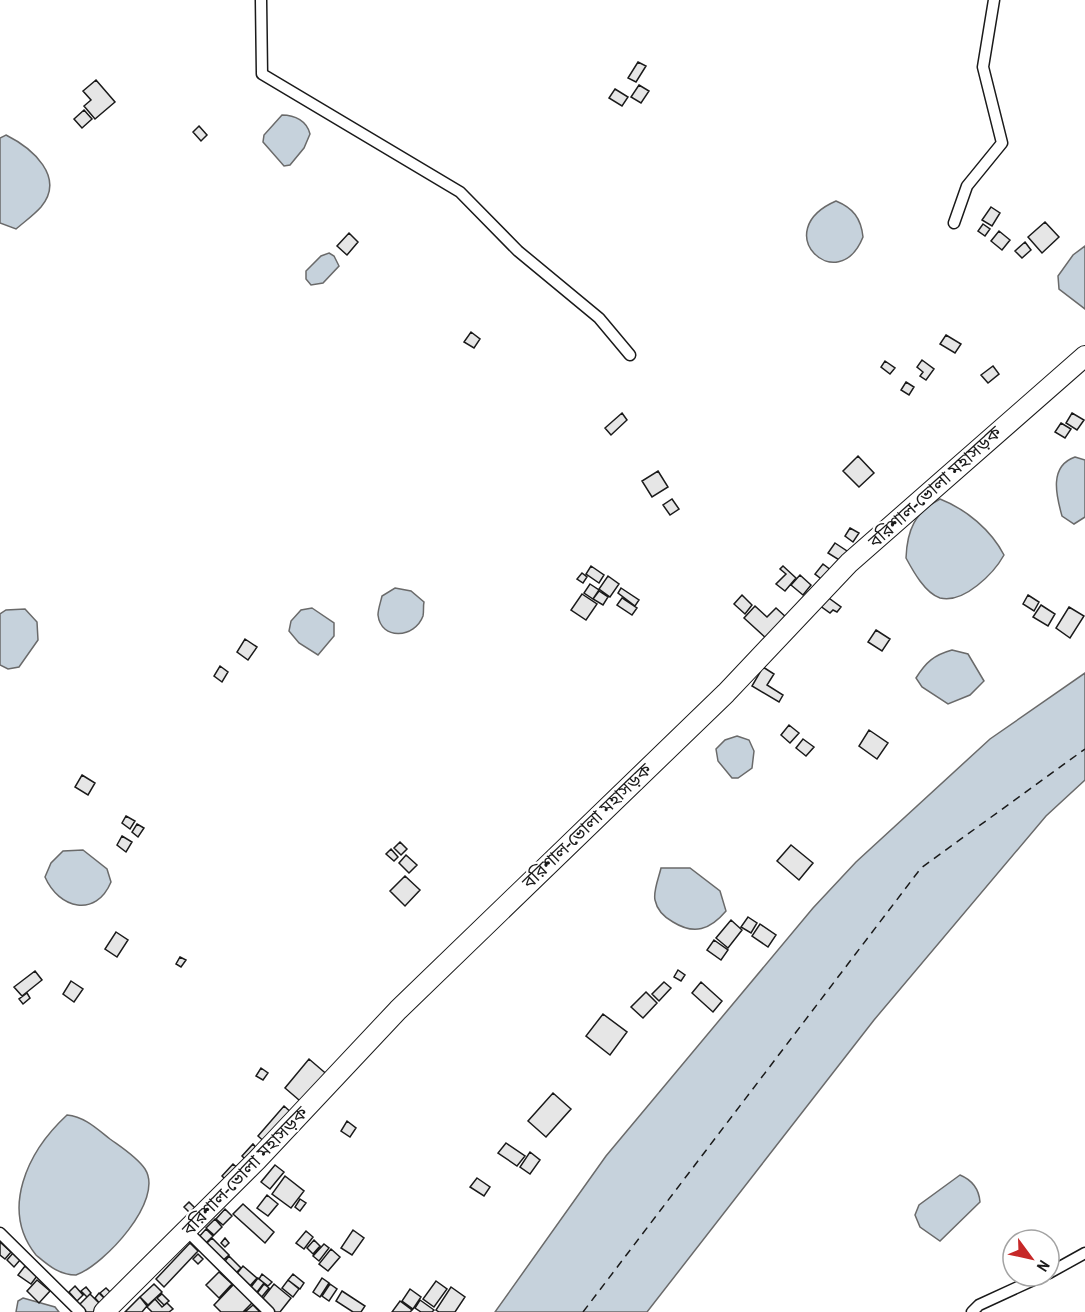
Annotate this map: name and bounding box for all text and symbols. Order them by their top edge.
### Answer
street label: বরিশাল-ভোলা মহাসড়ক [862,420,1007,554]
street label: বরিশাল-ভোলা মহাসড়ক [516,757,657,895]
street label: বরিশাল-ভোলা মহাসড়ক [175,1100,313,1242]
north arrow [1001,1228,1061,1288]
text: N [1032,1256,1055,1276]

